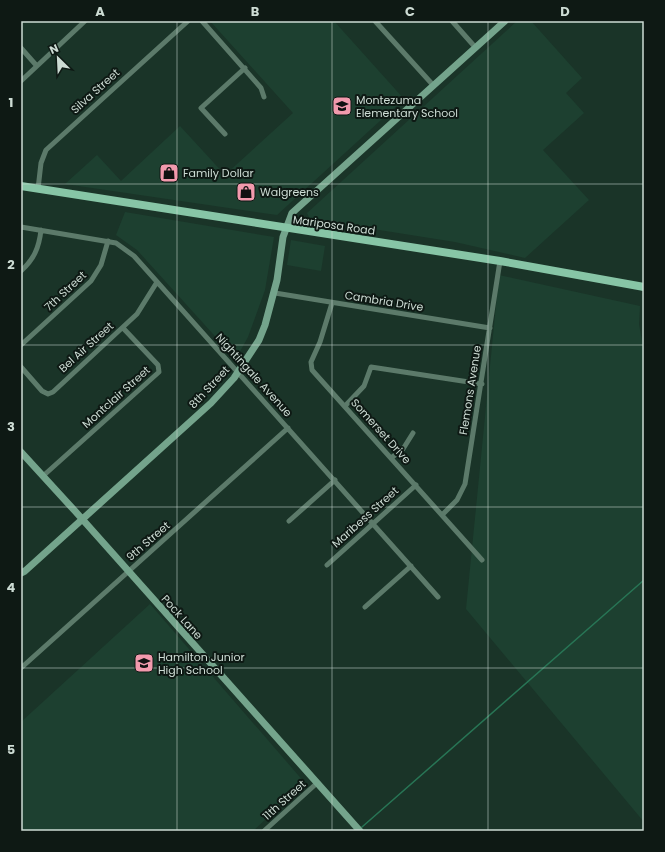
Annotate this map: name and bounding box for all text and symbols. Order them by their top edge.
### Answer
text: A [95,2,105,21]
text: B [251,2,260,21]
text: C [405,2,415,21]
text: D [560,2,570,21]
north arrow [38,38,78,78]
text: N [47,40,61,58]
street label: Silva Street [67,65,123,117]
place label: Montezuma Elementary School [356,92,458,121]
text: 1 [9,93,13,112]
school or university icon: Montezuma Elementary School [331,95,353,117]
shop icon: Family Dollar [158,162,180,184]
place label: Family Dollar [183,165,254,181]
shop icon: Walgreens [235,181,257,203]
place label: Walgreens [260,184,319,200]
street label: Mariposa Road [292,211,376,239]
text: 2 [7,255,15,274]
street label: 7th Street [40,267,90,315]
street label: Cambria Drive [344,287,425,315]
street label: Bel Air Street [55,318,117,376]
street label: Nightingale Avenue [212,330,296,420]
street label: Flemons Avenue [455,344,485,436]
street label: Montclair Street [79,362,153,432]
street label: 8th Street [185,362,233,412]
street label: Somerset Drive [347,395,415,467]
text: 3 [7,417,15,436]
street label: Maribess Street [328,483,402,551]
street label: 9th Street [123,518,173,564]
text: 4 [7,578,16,597]
street label: Pock Lane [158,591,206,643]
place label: Hamilton Junior High School [158,649,245,678]
school or university icon: Hamilton Junior High School [133,652,155,674]
text: 5 [7,740,15,759]
street label: 11th Street [259,776,309,824]

